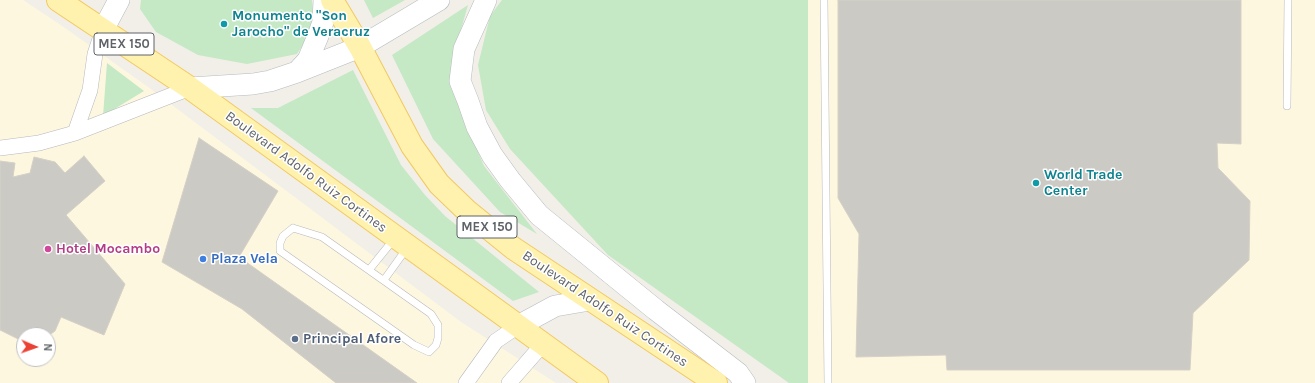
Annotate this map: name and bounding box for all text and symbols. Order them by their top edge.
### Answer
place label: Monumento "Son Jarocho" de Veracruz [232,8,370,40]
marker: Monumento "Son Jarocho" de Veracruz [219,19,229,29]
road number: MEX 150 [94,33,154,55]
street label: Boulevard Adolfo Ruiz Cortines [222,108,390,236]
place label: World Trade Center [1044,167,1122,200]
marker: World Trade Center [1031,178,1041,188]
road number: MEX 150 [457,216,517,238]
place label: Hotel Mocambo [56,241,160,257]
marker: Hotel Mocambo [43,244,53,254]
street label: Boulevard Adolfo Ruiz Cortines [519,247,691,371]
place label: Plaza Vela [211,251,278,267]
marker: Plaza Vela [198,254,208,264]
north arrow [16,327,56,367]
place label: Principal Afore [303,331,401,347]
marker: Principal Afore [290,334,300,344]
text: N [41,343,54,352]

